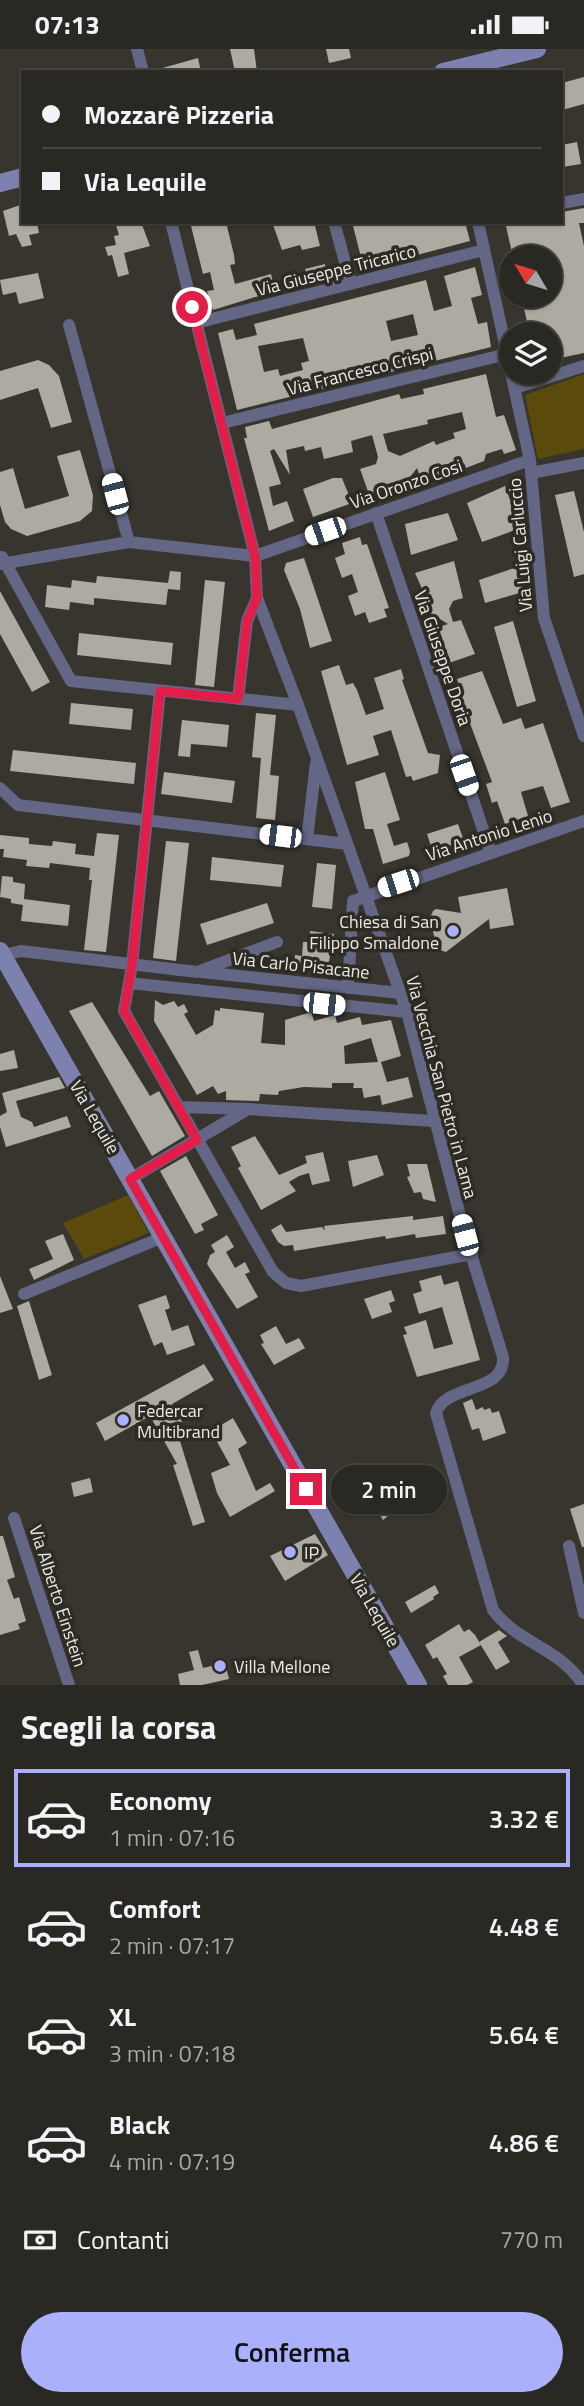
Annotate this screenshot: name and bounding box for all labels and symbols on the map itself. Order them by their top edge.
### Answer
street label: Via Giuseppe Tricarico [253,237,419,303]
north arrow [499,245,562,308]
route start [176,291,208,323]
street label: Via Francesco Crispi [284,340,436,402]
street label: Via Oronzo Cosi [346,452,466,516]
car [100,471,131,517]
street label: Via Luigi Carluccio [501,477,539,613]
car [302,514,349,548]
street label: Via Giuseppe Doria [407,587,479,729]
car [448,752,481,798]
street label: Via Antonio Lenio [422,802,556,868]
car [258,823,303,849]
car [375,867,422,899]
place label: Chiesa di San Filippo Smaldone [309,908,439,956]
marker: Chiesa di San Filippo Smaldone [445,923,461,939]
street label: Via Carlo Pisacane [231,944,371,986]
street label: Via Vecchia San Pietro in Lama [399,973,485,1201]
car [303,991,346,1017]
street label: Via Lequile [63,1075,127,1159]
car [450,1212,481,1258]
place label: Federcar Multibrand [137,1397,220,1445]
marker: Federcar Multibrand [115,1412,131,1428]
callout: 2 min [330,1465,446,1513]
route end [290,1473,322,1505]
street label: Via Alberto Einstein [22,1522,94,1670]
place label: IP [304,1539,319,1566]
marker: IP [282,1544,298,1560]
street label: Via Lequile [343,1568,407,1652]
place label: Villa Mellone [234,1653,330,1680]
marker: Villa Mellone [212,1658,228,1674]

